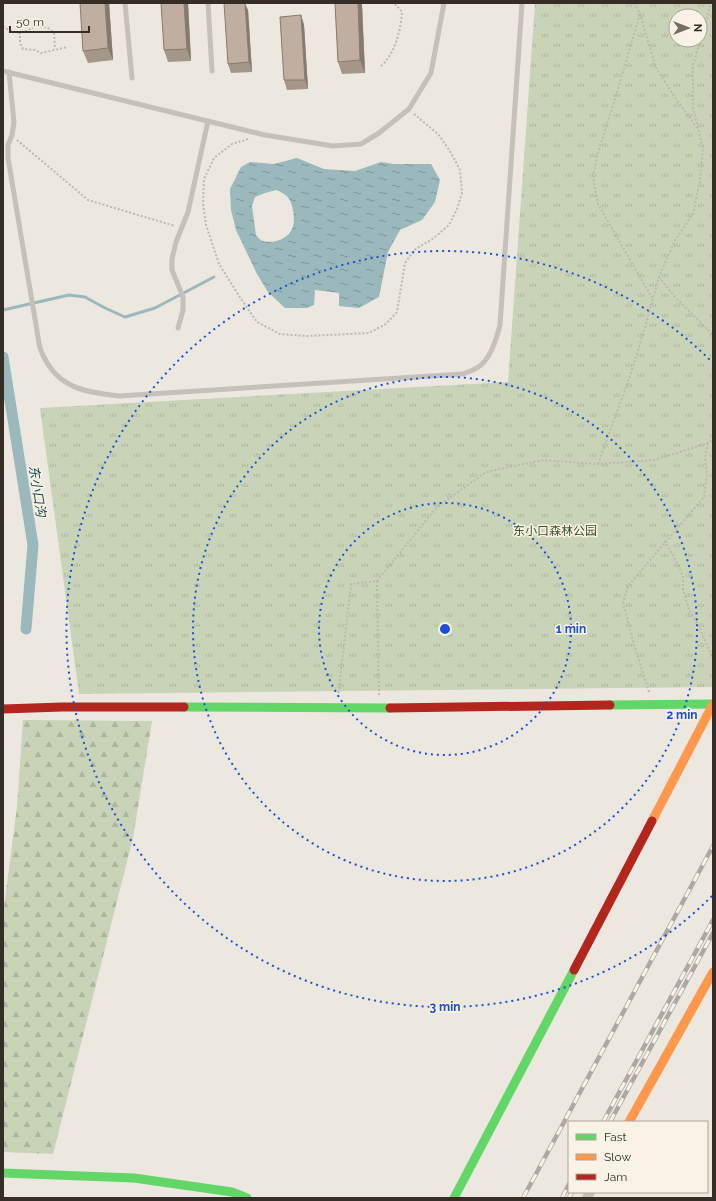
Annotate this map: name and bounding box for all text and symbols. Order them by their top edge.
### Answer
scale bar [10,8,89,34]
north arrow [668,8,708,48]
text: 50 m [16,15,44,29]
text: N [691,24,704,32]
water label: 东小口沟 [26,464,49,520]
park label: 东小口森林公园 [513,524,597,538]
centre of rings [438,622,452,636]
text: 1 min [556,622,586,636]
text: 2 min [666,708,698,722]
text: 3 min [429,1000,461,1014]
legend [568,1121,708,1193]
text: Fast [604,1130,627,1144]
text: Slow [604,1150,631,1164]
text: Jam [604,1170,627,1184]

